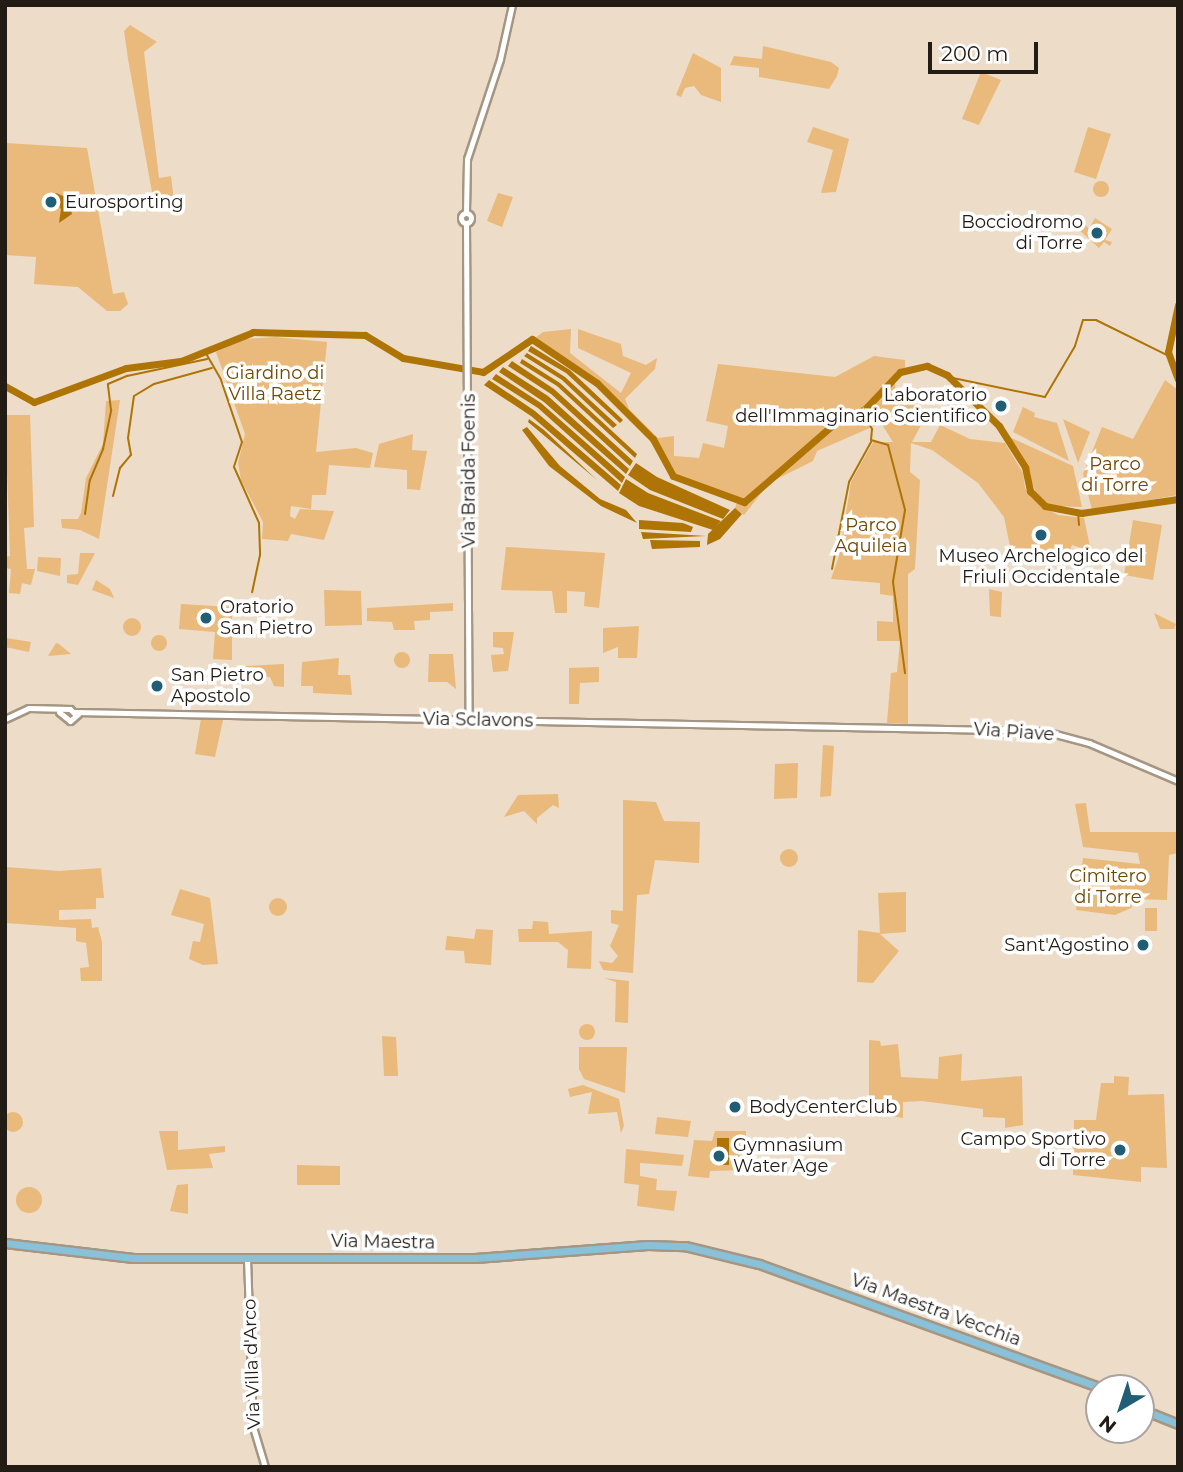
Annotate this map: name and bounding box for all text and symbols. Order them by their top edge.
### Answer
scale bar [931,28,1041,72]
text: 200 m [941,41,1008,66]
place label: Eurosporting [65,191,184,213]
marker: Eurosporting [43,194,59,210]
place label: Bocciodromo di Torre [961,212,1083,255]
marker: Bocciodromo di Torre [1089,225,1105,241]
park label: Giardino di Villa Raetz [226,363,324,406]
place label: Laboratorio dell'Immaginario Scientifico [735,385,987,428]
street label: Via Braida Foenis [458,394,480,548]
marker: Laboratorio dell'Immaginario Scientifico [993,398,1009,414]
park label: Parco di Torre [1081,454,1149,496]
park label: Parco Aquileia [834,515,908,558]
marker: Museo Archelogico del Friuli Occidentale [1033,527,1049,543]
place label: Museo Archelogico del Friuli Occidentale [938,546,1144,588]
place label: Oratorio San Pietro [220,597,313,640]
marker: Oratorio San Pietro [198,610,214,626]
place label: San Pietro Apostolo [171,665,264,708]
marker: San Pietro Apostolo [149,678,165,694]
street label: Via Sclavons [423,708,533,732]
street label: Via Piave [973,718,1055,746]
park label: Cimitero di Torre [1069,866,1147,908]
place label: Sant'Agostino [1004,934,1129,956]
marker: Sant'Agostino [1135,937,1151,953]
place label: BodyCenterClub [749,1096,897,1118]
marker: BodyCenterClub [727,1099,743,1115]
place label: Campo Sportivo di Torre [960,1129,1106,1172]
place label: Gymnasium Water Age [733,1135,843,1178]
marker: Campo Sportivo di Torre [1112,1142,1128,1158]
marker: Gymnasium Water Age [711,1148,727,1164]
street label: Via Maestra [331,1230,435,1254]
street label: Via Maestra Vecchia [848,1269,1024,1351]
street label: Via Villa d'Arco [239,1298,265,1430]
north arrow [1085,1374,1155,1444]
text: N [1095,1410,1121,1438]

